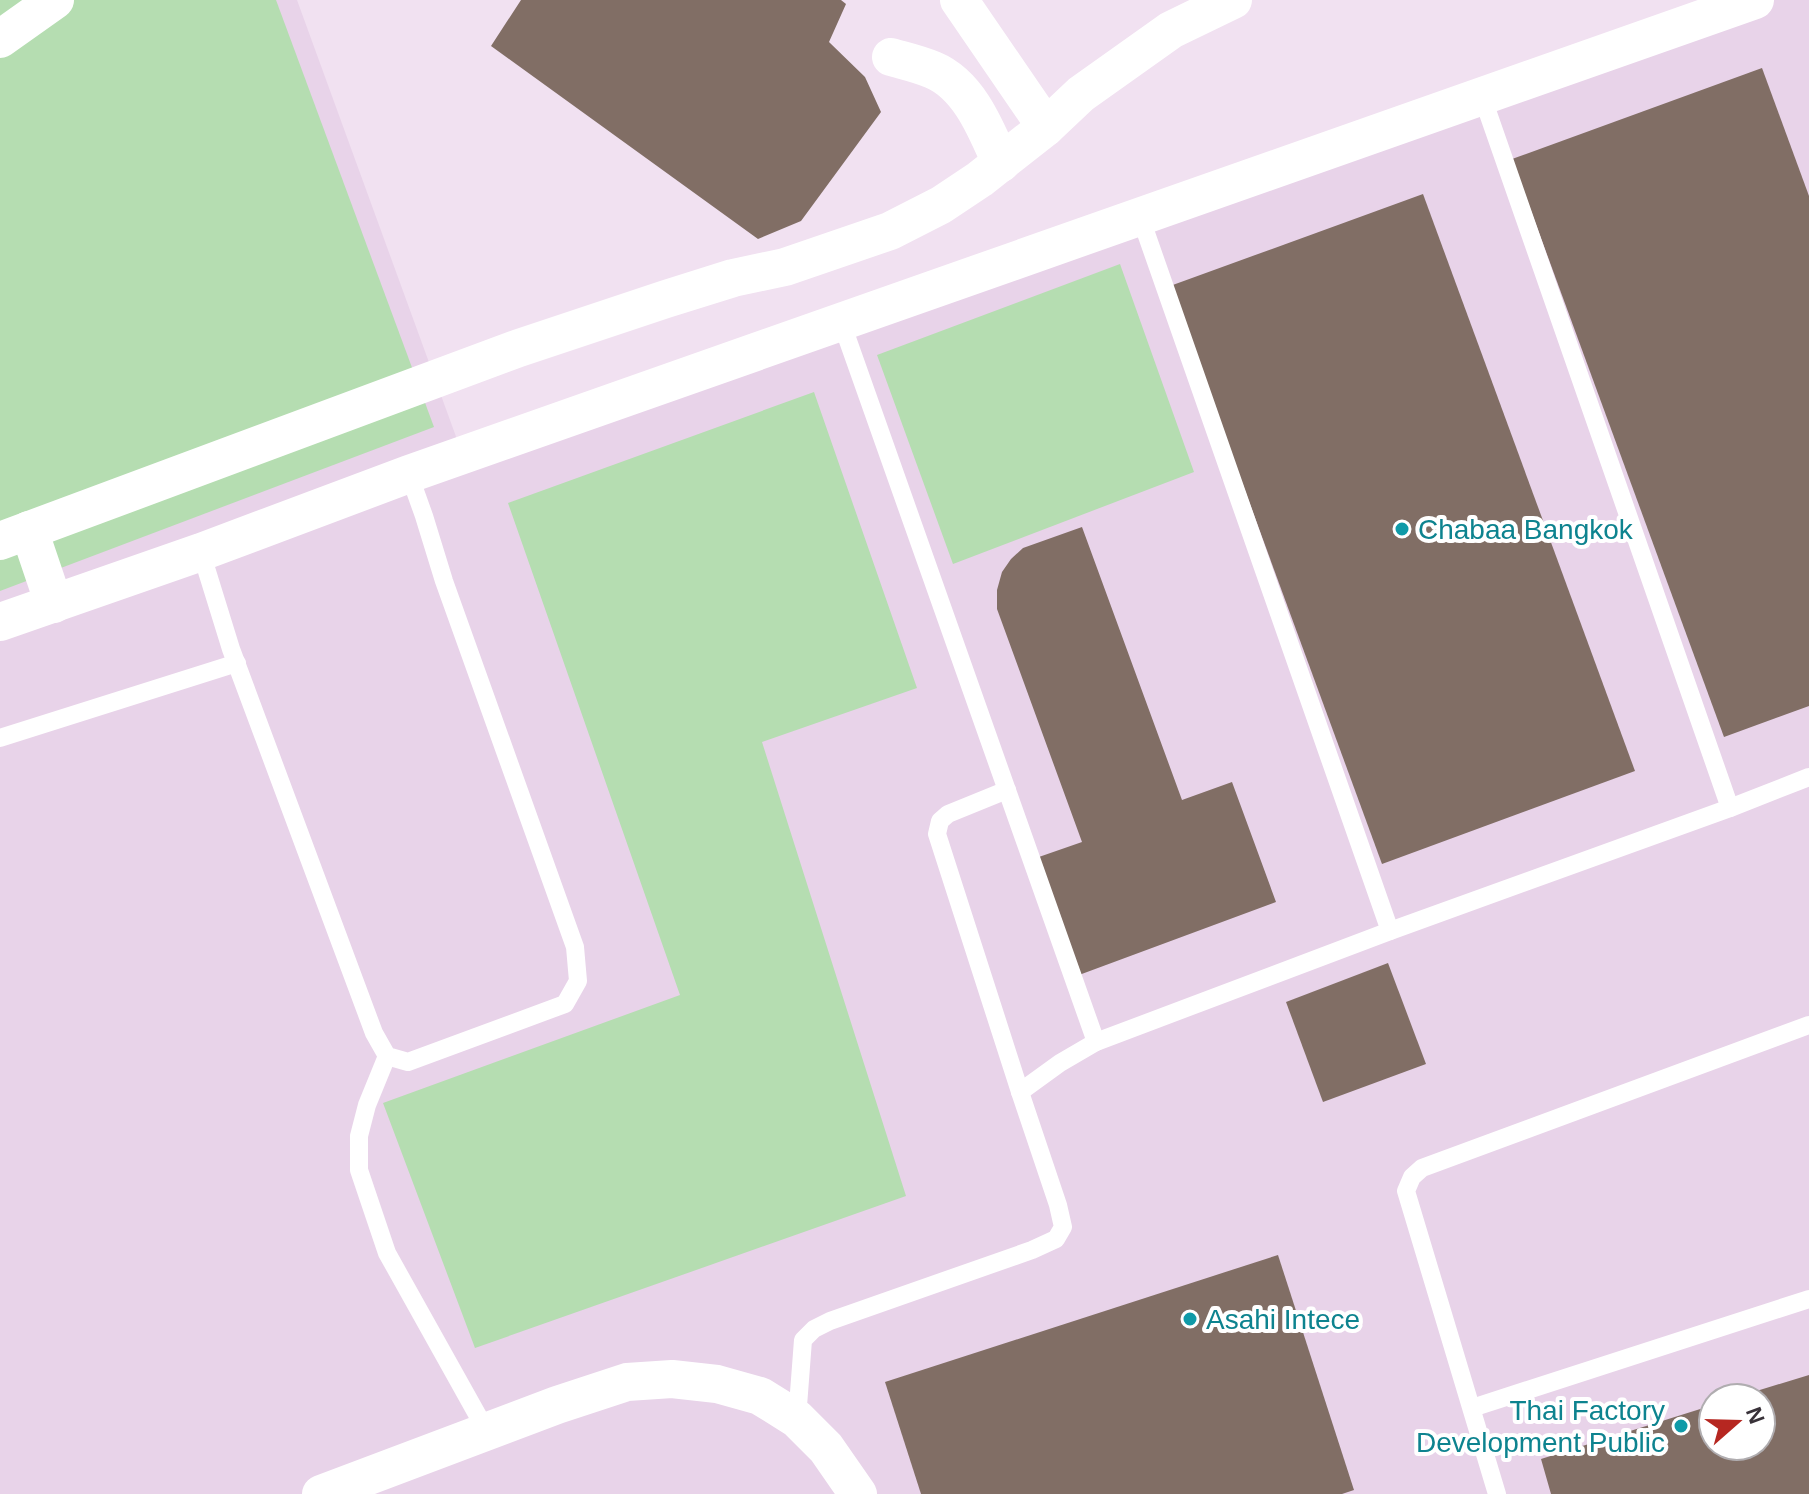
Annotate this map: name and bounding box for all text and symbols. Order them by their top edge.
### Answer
place label: Chabaa Bangkok [1418,514,1634,545]
marker: Chabaa Bangkok [1393,520,1411,538]
place label: Asahi Intece [1206,1304,1360,1335]
marker: Asahi Intece [1181,1310,1199,1328]
north arrow [1697,1382,1777,1462]
place label: Thai Factory Development Public [1416,1395,1665,1458]
text: N [1741,1404,1770,1427]
marker: Thai Factory Development Public [1672,1417,1690,1435]

